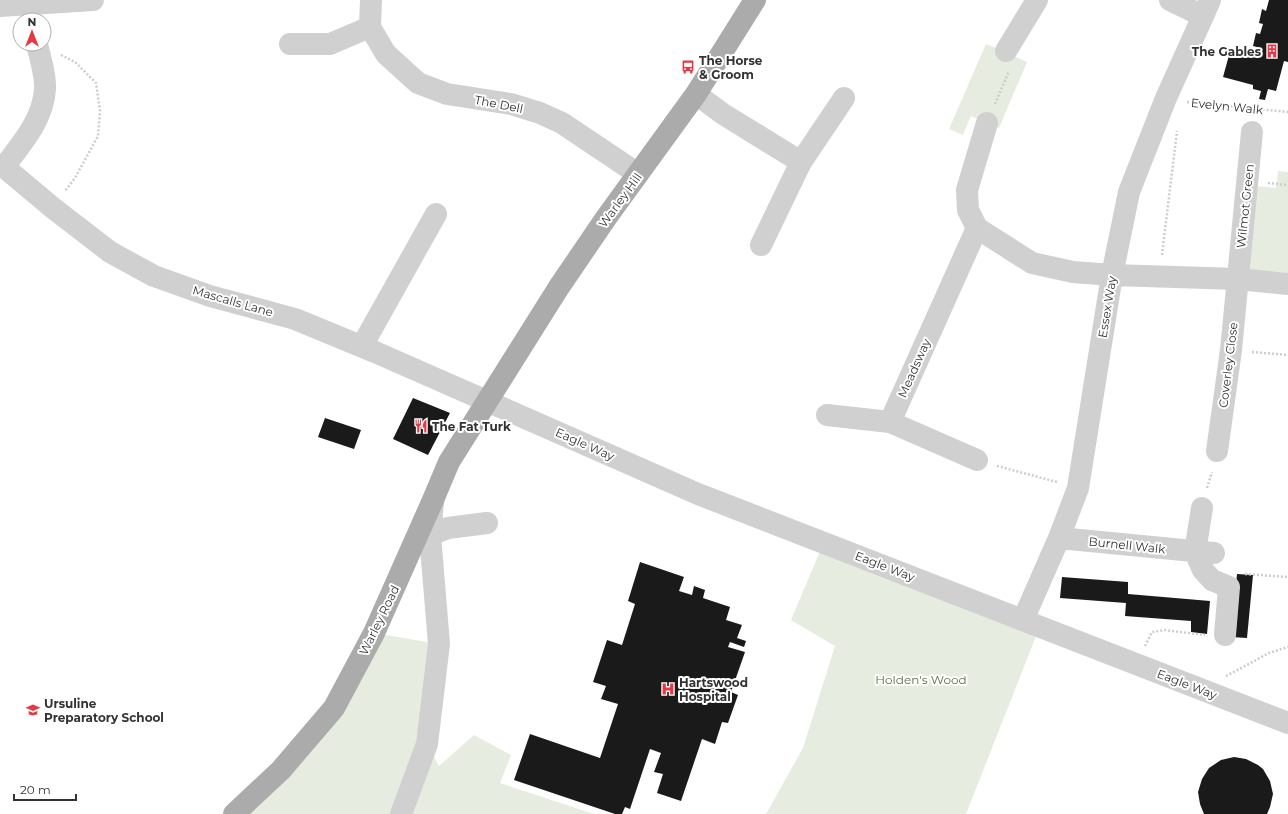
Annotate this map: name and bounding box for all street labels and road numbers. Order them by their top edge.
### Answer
street label: The Dell [474,92,524,116]
street label: Evelyn Walk [1190,95,1265,117]
street label: Wilmot Green [1233,163,1257,249]
street label: Warley Hill [595,170,645,230]
street label: Essex Way [1095,275,1119,339]
street label: Mascalls Lane [191,282,275,320]
street label: Coverley Close [1215,321,1241,409]
street label: Meadsway [894,336,934,400]
street label: Eagle Way [553,424,617,464]
street label: Burnell Walk [1088,534,1167,557]
street label: Eagle Way [853,548,917,584]
street label: Warley Road [356,583,402,657]
street label: Eagle Way [1155,666,1219,702]

